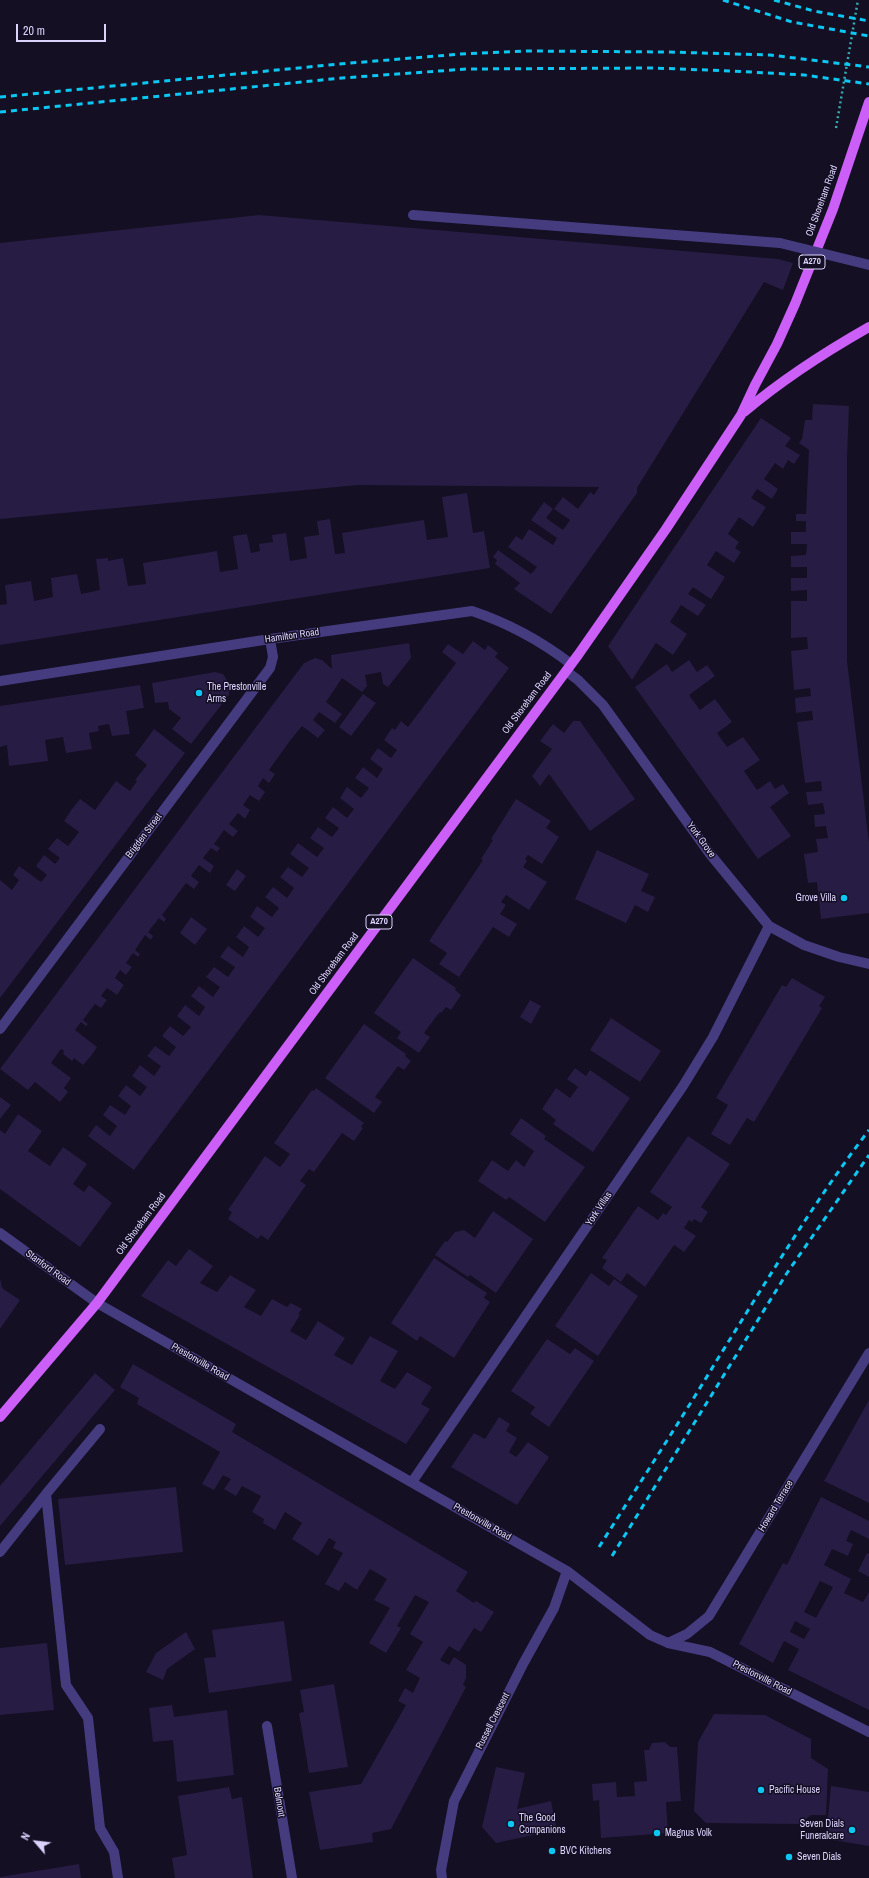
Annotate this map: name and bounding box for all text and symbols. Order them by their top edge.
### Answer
scale bar [18,16,108,42]
text: 20 m [23,23,45,39]
street label: Old Shoreham Road [804,164,840,238]
road number: A270 [799,255,825,269]
street label: Hamilton Road [264,626,320,646]
street label: Old Shoreham Road [500,670,554,736]
place label: The Prestonville Arms [207,681,266,704]
marker: The Prestonville Arms [194,688,204,698]
street label: Brigden Street [123,811,165,861]
street label: York Grove [684,820,718,860]
place label: Grove Villa [796,892,836,904]
marker: Grove Villa [839,893,849,903]
road number: A270 [366,915,392,929]
street label: Old Shoreham Road [307,931,361,997]
street label: York Villas [583,1190,615,1228]
street label: Old Shoreham Road [114,1191,168,1257]
street label: Stanford Road [23,1248,73,1288]
street label: Prestonville Road [169,1341,231,1383]
street label: Howard Terrace [756,1478,796,1534]
street label: Prestonville Road [451,1501,513,1543]
street label: Prestonville Road [730,1658,794,1698]
street label: Russell Crescent [474,1691,512,1751]
place label: Pacific House [769,1784,820,1796]
marker: Pacific House [756,1785,766,1795]
street label: Belmont [271,1786,287,1818]
place label: The Good Companions [519,1812,565,1836]
place label: Seven Dials Funeralcare [800,1818,844,1842]
marker: The Good Companions [506,1819,516,1829]
north arrow [16,1822,56,1862]
marker: Seven Dials Funeralcare [847,1825,857,1835]
place label: Magnus Volk [665,1827,712,1839]
marker: Magnus Volk [652,1828,662,1838]
text: N [18,1830,33,1843]
place label: BVC Kitchens [560,1845,611,1857]
marker: BVC Kitchens [547,1846,557,1856]
place label: Seven Dials [797,1851,841,1863]
marker: Seven Dials [784,1852,794,1862]

